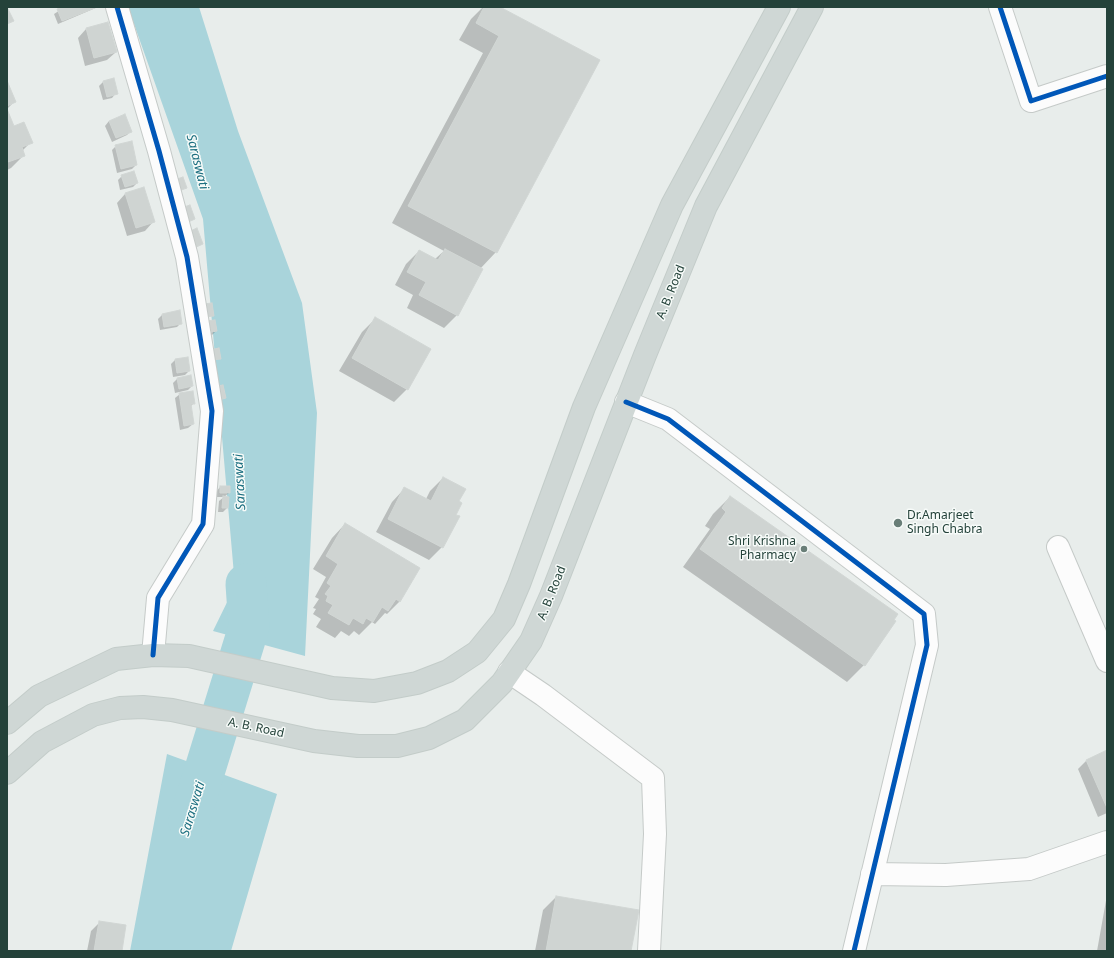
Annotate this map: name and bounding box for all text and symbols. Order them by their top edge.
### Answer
water label: Saraswati [183,133,211,191]
street label: A. B. Road [654,263,688,321]
water label: Saraswati [231,453,249,511]
place label: Dr.Amarjeet Singh Chabra [907,509,983,537]
marker: Dr.Amarjeet Singh Chabra [892,517,904,529]
place label: Shri Krishna Pharmacy [728,535,796,563]
marker: Shri Krishna Pharmacy [799,544,809,554]
street label: A. B. Road [535,564,569,622]
street label: A. B. Road [227,715,285,741]
water label: Saraswati [177,780,209,838]

